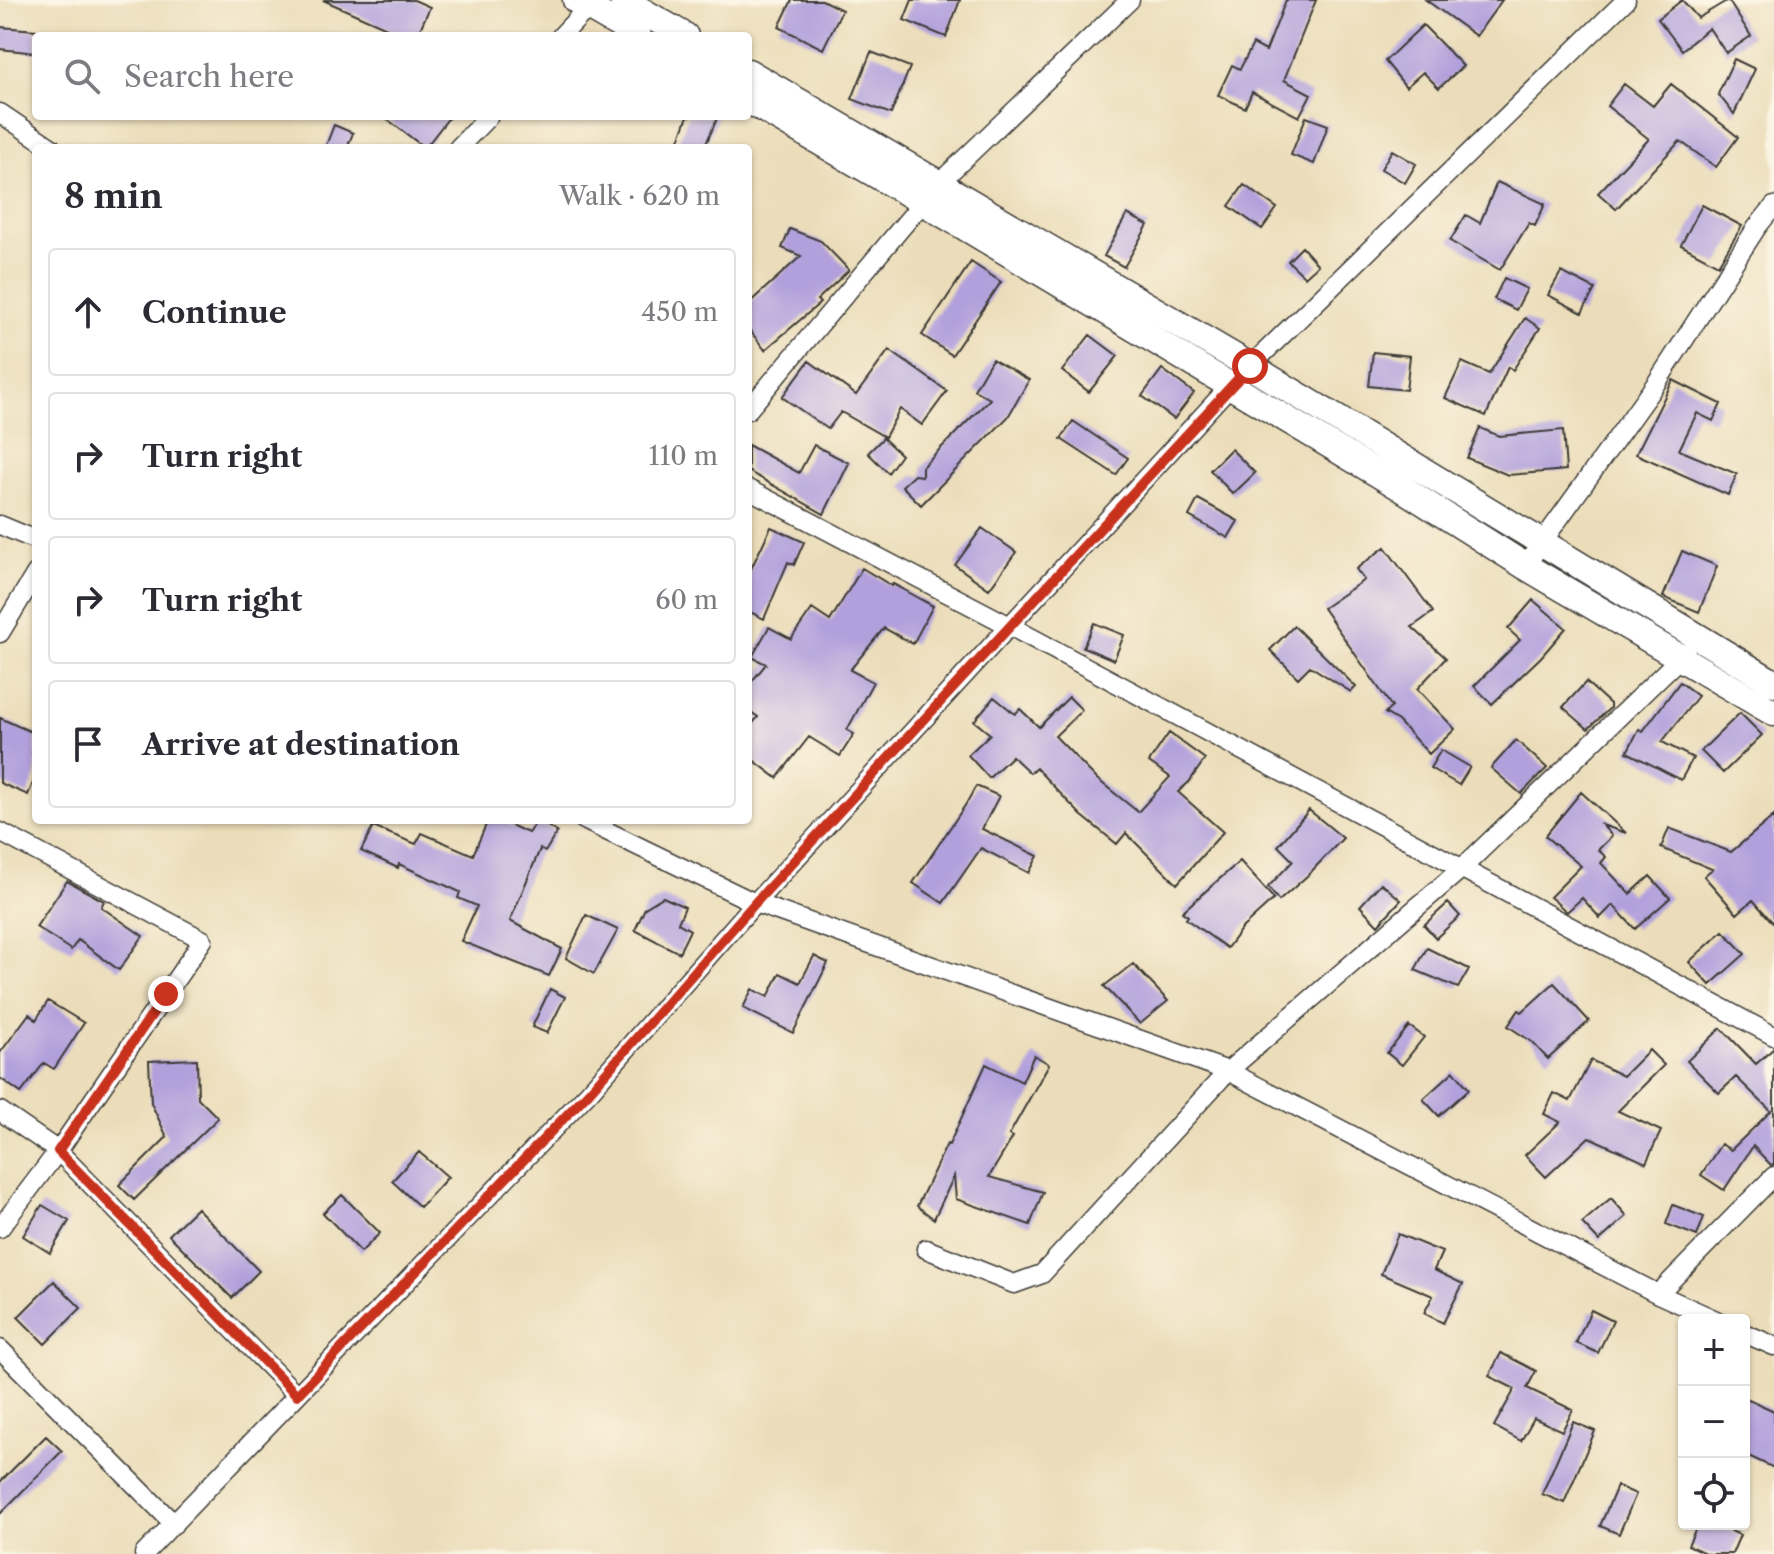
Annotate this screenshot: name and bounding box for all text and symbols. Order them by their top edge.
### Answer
search box [32,32,752,120]
icon: search [60,54,104,98]
text: Search here [124,58,294,95]
text: 8 min [64,175,163,217]
text: Walk · 620 m [559,180,720,212]
icon: ahead [66,290,110,334]
text: Continue [142,294,287,331]
text: 450 m [641,296,718,328]
route start [1232,348,1268,384]
icon: right [66,434,110,478]
text: Turn right [142,438,302,475]
text: 110 m [649,440,718,472]
icon: right [66,578,110,622]
text: Turn right [142,582,302,619]
text: 60 m [655,584,718,616]
icon: arrive [66,722,110,766]
text: Arrive at destination [142,726,460,763]
route end [148,976,184,1012]
map controls [1678,1314,1750,1530]
button: + [1678,1314,1750,1386]
button: − [1678,1386,1750,1458]
button: locate [1678,1458,1750,1530]

